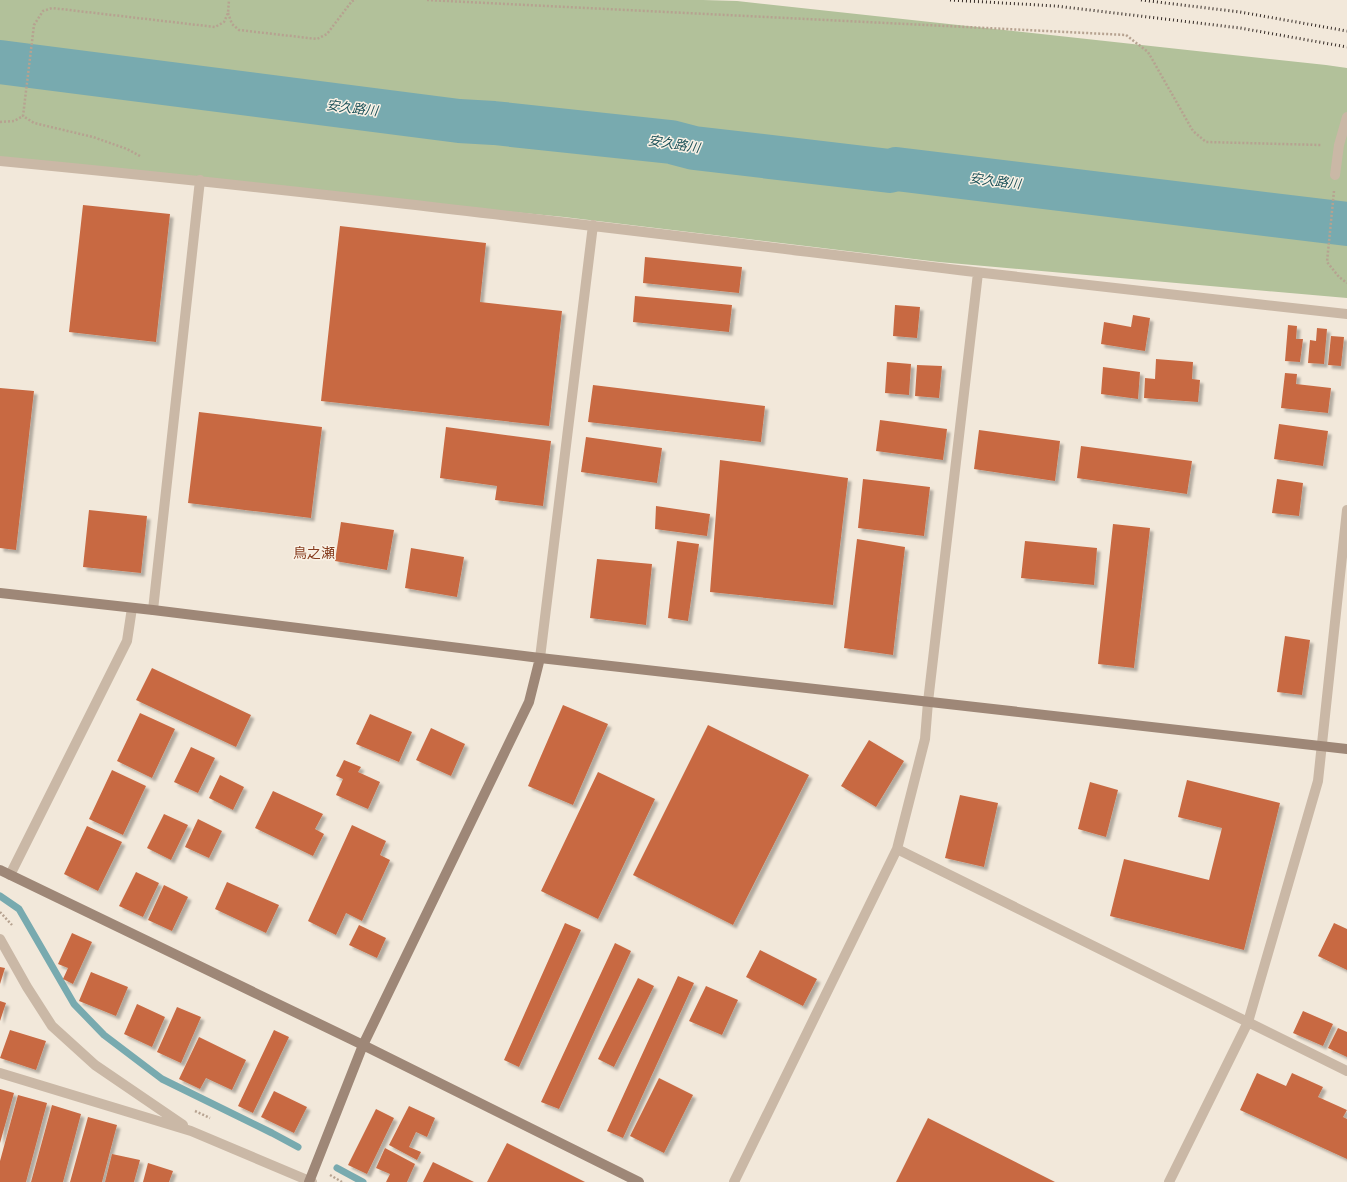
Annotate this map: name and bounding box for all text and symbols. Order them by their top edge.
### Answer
water label: 安久路川 [325,97,381,119]
water label: 安久路川 [647,133,703,156]
water label: 安久路川 [968,170,1024,192]
district label: 鳥之瀬 [293,545,335,562]

